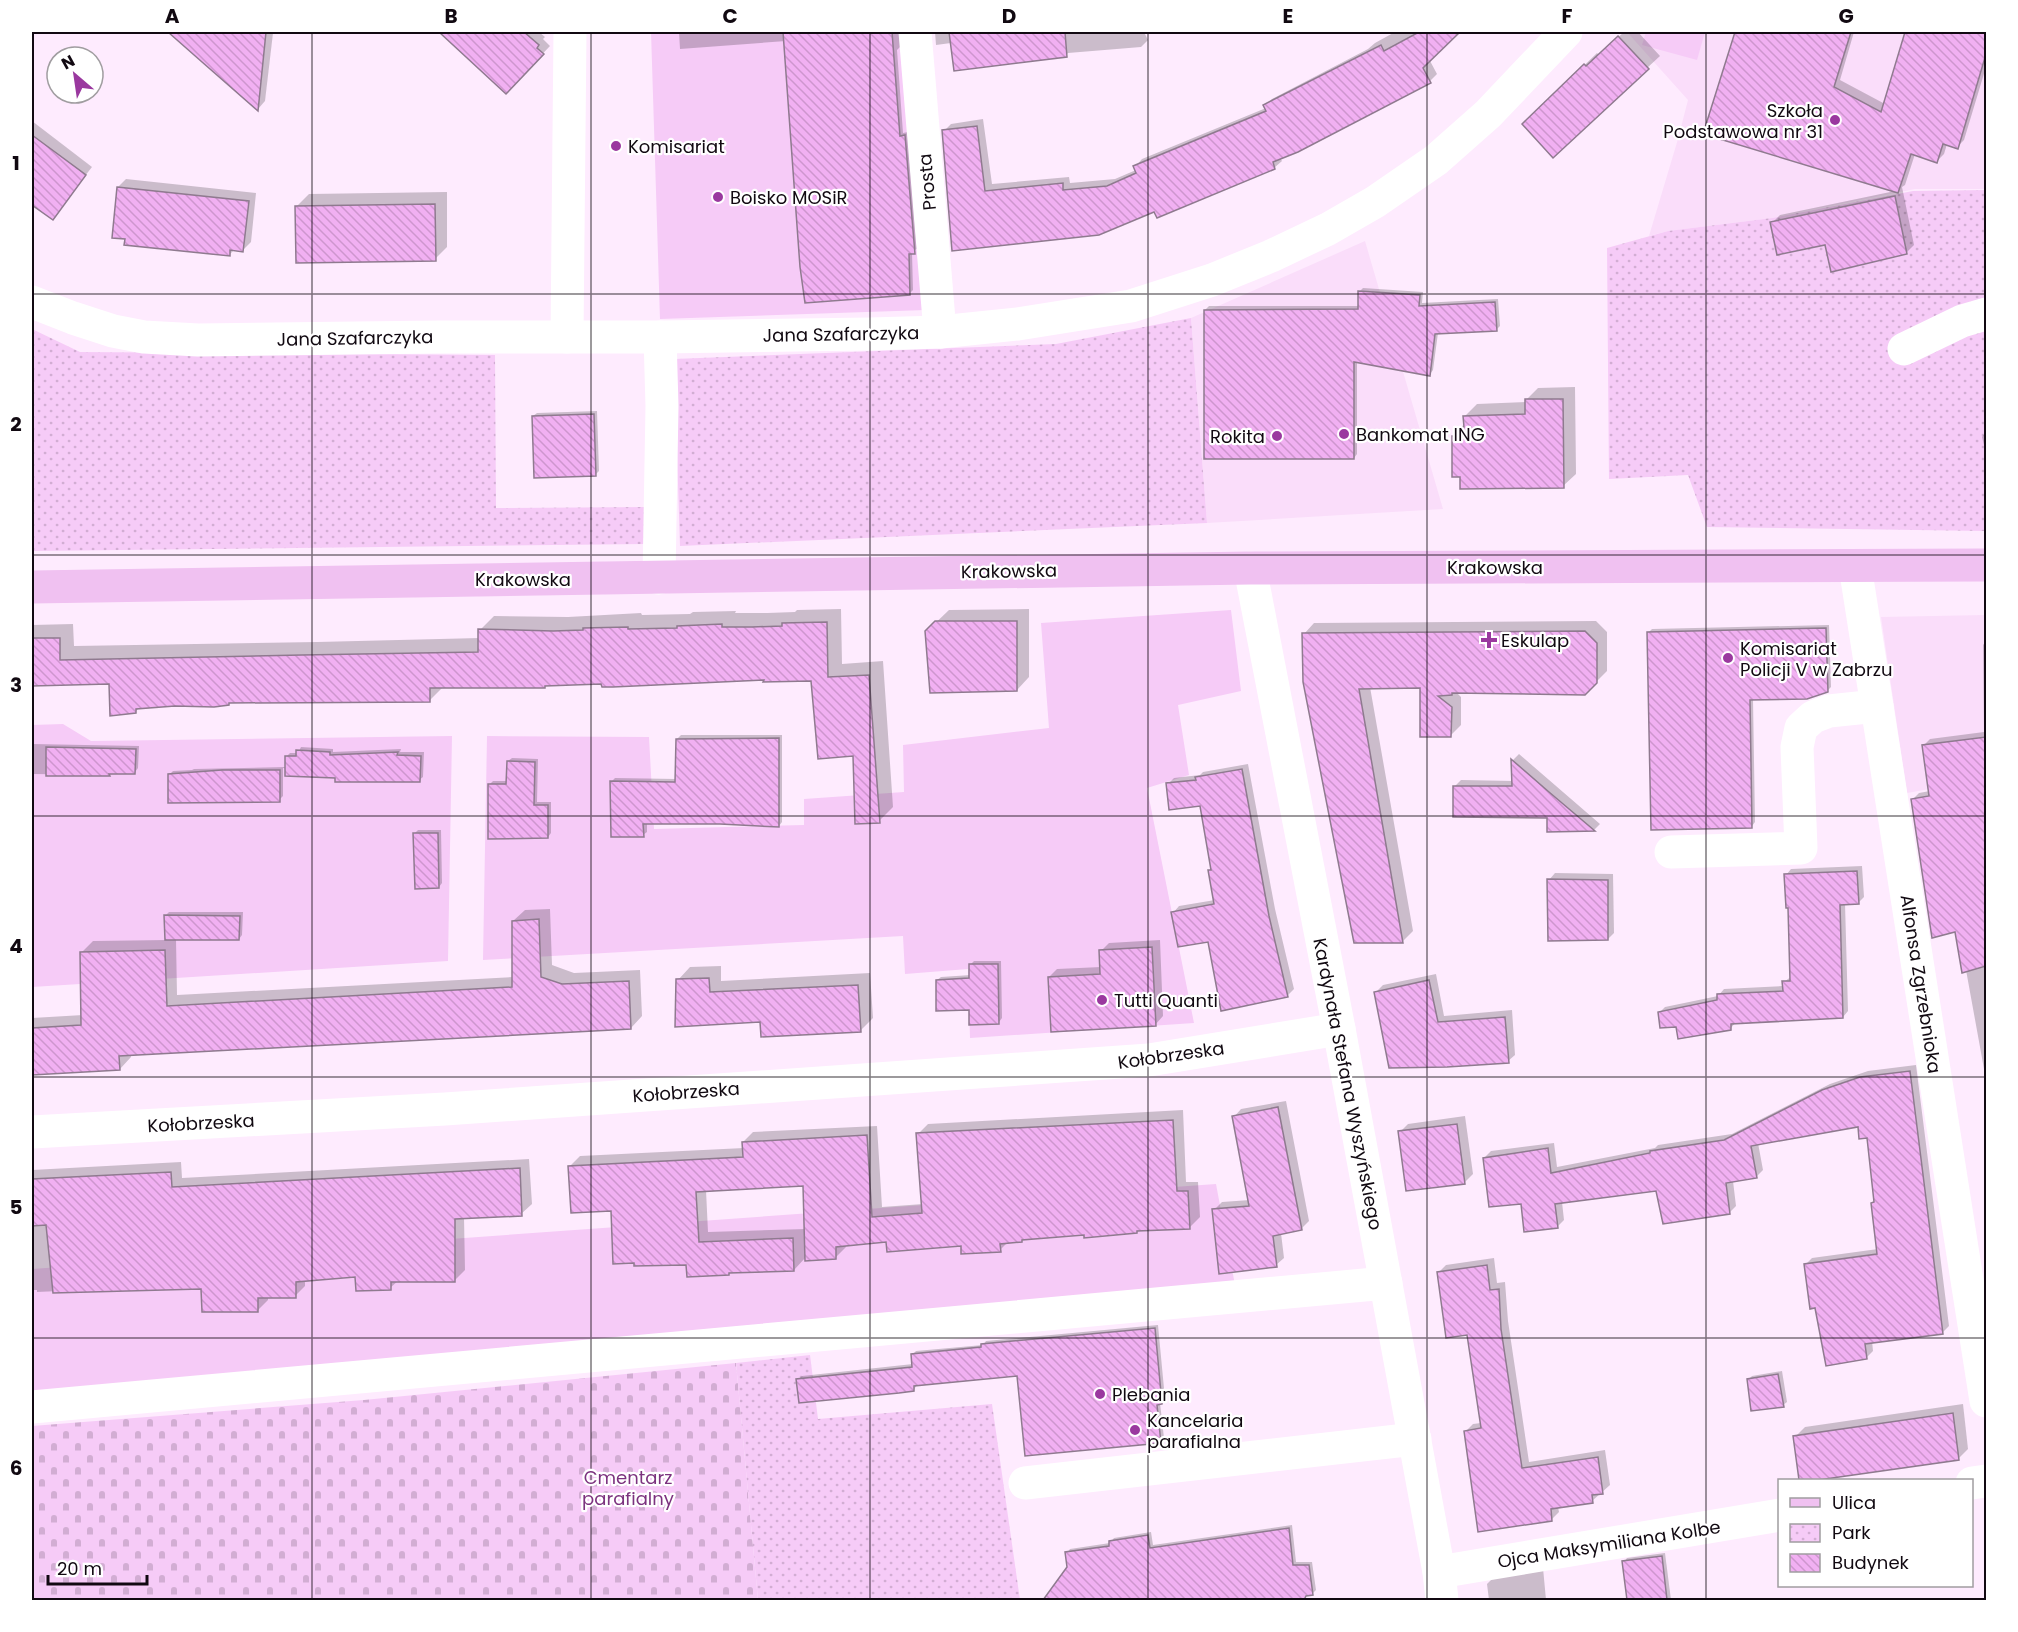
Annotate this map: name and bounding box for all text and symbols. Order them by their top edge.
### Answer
text: A [165,2,180,30]
text: B [444,2,458,30]
text: C [722,2,738,30]
text: D [1002,2,1016,30]
text: E [1283,2,1293,30]
text: F [1562,2,1573,30]
text: G [1838,2,1854,30]
north arrow [45,45,105,105]
text: N [57,49,79,75]
place label: Szkoła Podstawowa nr 31 [1663,98,1823,144]
marker: Szkoła Podstawowa nr 31 [1828,113,1842,127]
place label: Komisariat [628,134,725,159]
marker: Komisariat [609,139,623,153]
text: 1 [12,149,20,177]
street label: Prosta [912,153,942,211]
place label: Boisko MOSiR [730,185,848,210]
marker: Boisko MOSiR [711,190,725,204]
street label: Jana Szafarczyka [762,320,920,348]
street label: Jana Szafarczyka [276,324,434,352]
text: 2 [10,410,22,438]
place label: Bankomat ING [1356,422,1485,447]
place label: Rokita [1210,424,1265,449]
marker: Bankomat ING [1337,427,1351,441]
marker: Rokita [1270,429,1284,443]
street label: Krakowska [1447,555,1543,580]
street label: Krakowska [961,558,1057,584]
street label: Krakowska [475,567,571,592]
place label: Eskulap [1501,628,1569,653]
marker: Eskulap [1482,633,1496,647]
place label: Komisariat Policji V w Zabrzu [1740,636,1892,682]
marker: Komisariat Policji V w Zabrzu [1721,651,1735,665]
text: 3 [10,671,22,699]
street label: Alfonsa Zgrzebnioka [1895,893,1947,1075]
text: 4 [9,932,23,960]
street label: Kardynała Stefana Wyszyńskiego [1307,936,1389,1232]
place label: Tutti Quanti [1114,988,1218,1013]
marker: Tutti Quanti [1095,993,1109,1007]
street label: Kołobrzeska [1116,1035,1226,1075]
street label: Kołobrzeska [632,1076,740,1108]
street label: Kołobrzeska [147,1108,255,1138]
text: 5 [10,1193,23,1221]
place label: Plebania [1112,1382,1190,1407]
marker: Plebania [1093,1387,1107,1401]
place label: Kancelaria parafialna [1147,1408,1243,1454]
marker: Kancelaria parafialna [1128,1423,1142,1437]
text: 6 [10,1454,22,1482]
park label: Cmentarz parafialny [582,1465,674,1511]
legend [1778,1479,1973,1587]
text: Ulica [1832,1490,1876,1515]
street label: Ojca Maksymiliana Kolbe [1496,1514,1722,1574]
text: Park [1832,1520,1871,1545]
scale bar [48,1548,147,1586]
text: Budynek [1832,1550,1910,1575]
text: 20 m [57,1556,102,1581]

